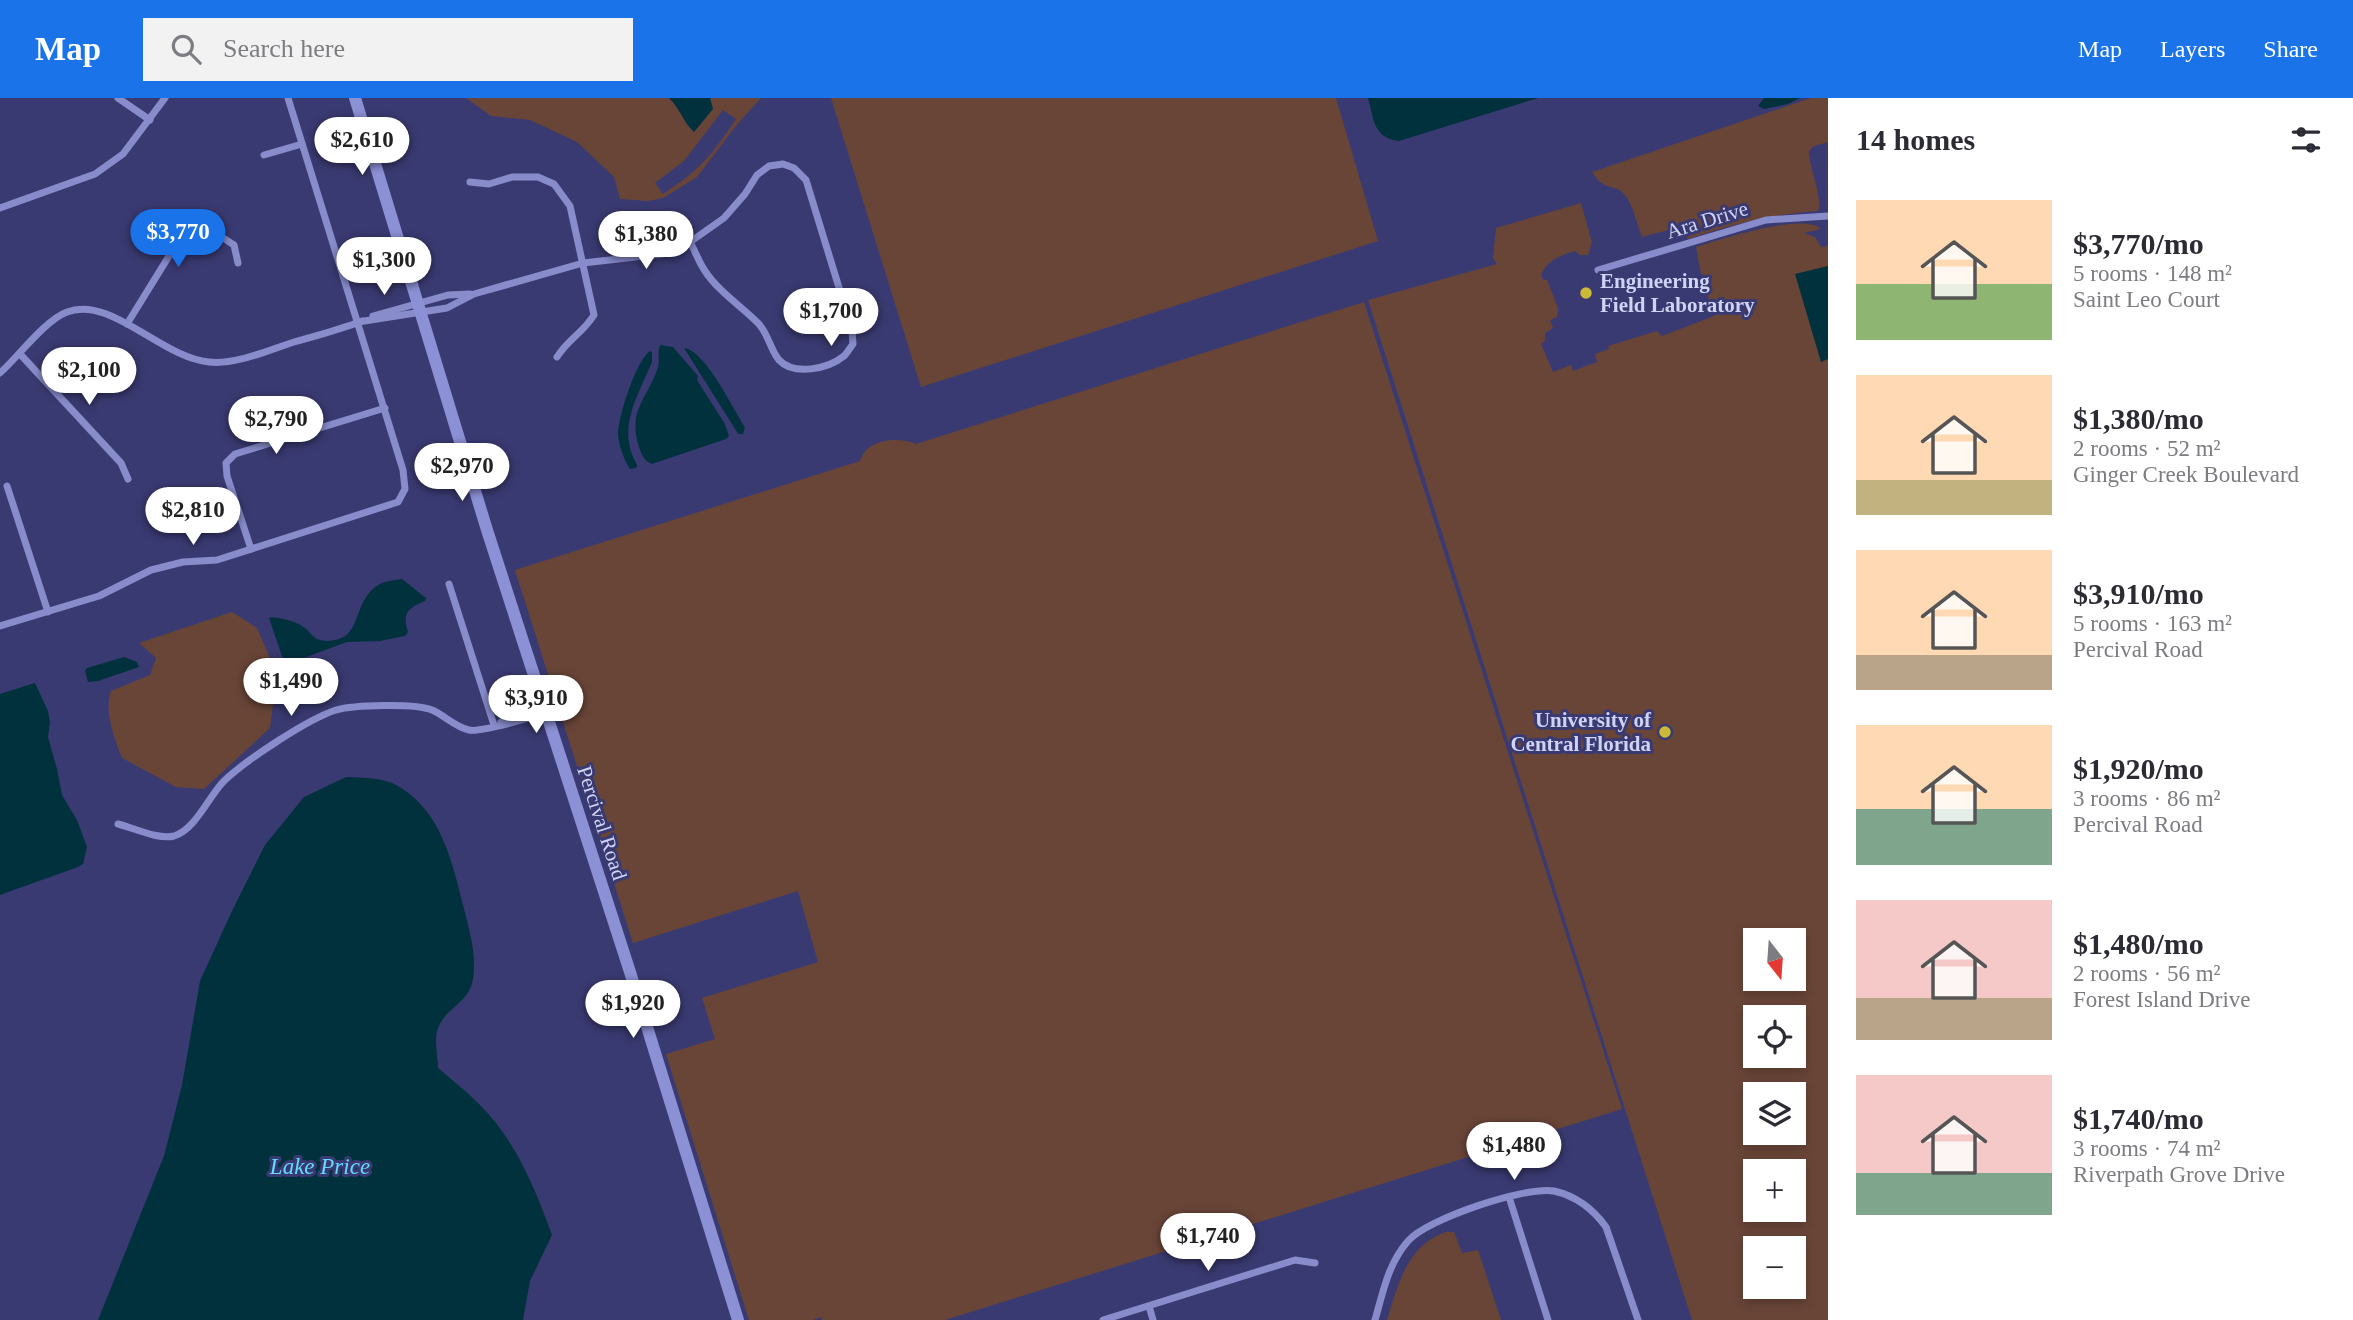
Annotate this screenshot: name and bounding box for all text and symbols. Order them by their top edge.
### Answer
search box [143,18,633,81]
icon: search [167,30,205,68]
text: Map [35,31,101,67]
text: Search here [223,34,345,63]
text: Map [2078,36,2122,62]
text: Layers [2160,36,2225,62]
text: Share [2263,36,2318,62]
pin: $2,610 [305,118,419,177]
icon: filters [2287,121,2325,159]
text: 14 homes [1856,123,1975,156]
text: $2,610 [330,127,394,152]
street label: Ara Drive [1663,196,1751,244]
pin: $3,770 [121,209,235,269]
pin: $1,380 [589,212,703,271]
text: $3,770 [146,219,210,244]
text: $1,380 [614,221,678,246]
text: $3,770/mo [2073,227,2204,260]
icon: home [1912,228,1996,312]
pin: $1,300 [327,238,441,297]
text: $1,300 [352,247,416,272]
text: 5 rooms · 148 m² [2073,261,2232,286]
place label: Engineering Field Laboratory [1600,269,1755,317]
marker: Engineering Field Laboratory [1578,285,1594,301]
text: Saint Leo Court [2073,287,2220,312]
pin: $1,700 [774,288,888,348]
text: $1,700 [799,298,863,323]
pin: $2,100 [32,348,146,407]
text: $2,100 [57,357,121,382]
pin: $2,790 [219,396,333,456]
text: $1,380/mo [2073,402,2204,435]
icon: home [1912,403,1996,487]
text: $2,790 [244,406,308,431]
text: 2 rooms · 52 m² [2073,436,2220,461]
pin: $2,970 [405,444,519,503]
text: $2,970 [430,453,494,478]
text: Ginger Creek Boulevard [2073,462,2299,487]
pin: $2,810 [136,488,250,547]
text: $2,810 [161,497,225,522]
text: $3,910/mo [2073,577,2204,610]
icon: home [1912,578,1996,662]
text: 5 rooms · 163 m² [2073,611,2232,636]
text: Percival Road [2073,637,2203,662]
pin: $1,490 [234,658,348,718]
text: $1,490 [259,668,323,693]
pin: $3,910 [479,676,593,735]
text: $3,910 [504,685,568,710]
place label: University of Central Florida [1510,708,1652,756]
marker: University of Central Florida [1657,724,1673,740]
text: $1,920/mo [2073,752,2204,785]
icon: home [1912,753,1996,837]
street label: Percival Road [572,763,632,883]
text: 3 rooms · 86 m² [2073,786,2220,811]
text: Percival Road [2073,812,2203,837]
text: $1,480/mo [2073,927,2204,960]
north arrow [1743,928,1806,990]
map controls [1743,928,1806,1299]
icon: home [1912,928,1996,1012]
text: 2 rooms · 56 m² [2073,961,2220,986]
pin: $1,920 [576,981,690,1040]
text: Forest Island Drive [2073,987,2251,1012]
text: $1,920 [601,990,665,1015]
button: locate [1743,1005,1806,1068]
button: layers [1743,1082,1806,1145]
text: $1,740/mo [2073,1102,2204,1135]
icon: home [1912,1103,1996,1187]
pin: $1,480 [1457,1122,1571,1182]
text: $1,480 [1482,1132,1546,1157]
text: 3 rooms · 74 m² [2073,1136,2220,1161]
water label: Lake Price [269,1154,370,1179]
button: + [1743,1159,1806,1222]
text: Riverpath Grove Drive [2073,1162,2285,1187]
pin: $1,740 [1151,1214,1265,1273]
text: $1,740 [1176,1223,1240,1248]
button: − [1743,1236,1806,1299]

